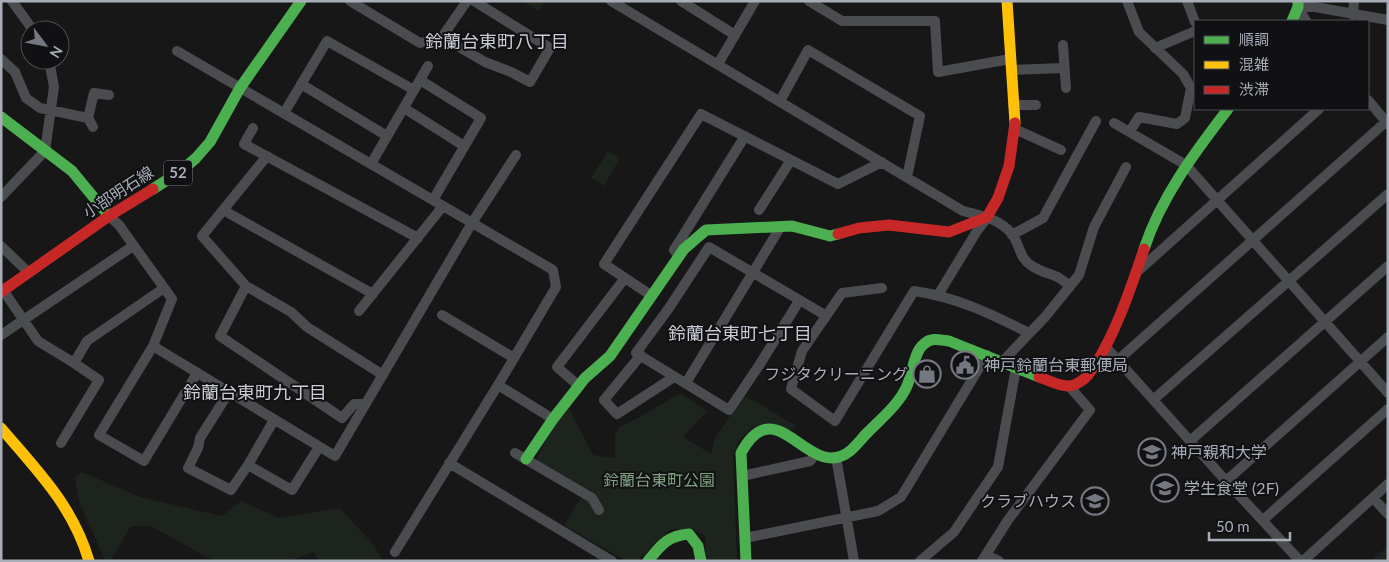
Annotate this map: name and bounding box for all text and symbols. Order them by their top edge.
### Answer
north arrow [20,20,70,70]
legend [1194,20,1369,110]
district label: 鈴蘭台東町八丁目 [425,30,569,52]
text: 順調 [1239,30,1269,48]
text: N [46,43,67,61]
text: 混雑 [1239,55,1269,73]
text: 渋滞 [1239,80,1269,98]
road number: 52 [164,160,192,186]
street label: 小部明石線 [79,162,156,221]
district label: 鈴蘭台東町七丁目 [668,322,812,344]
public building icon: 神戸鈴蘭台東郵便局 [950,350,980,380]
place label: 神戸鈴蘭台東郵便局 [984,355,1128,374]
shop icon: フジタクリーニング [912,359,942,389]
place label: フジタクリーニング [764,364,908,383]
district label: 鈴蘭台東町九丁目 [183,381,327,403]
school or university icon: 神戸親和大学 [1137,437,1167,467]
place label: 神戸親和大学 [1171,442,1267,461]
park label: 鈴蘭台東町公園 [603,470,715,489]
school or university icon: 学生食堂 (2F) [1150,473,1180,503]
place label: 学生食堂 (2F) [1184,478,1279,497]
school or university icon: クラブハウス [1080,486,1110,516]
place label: クラブハウス [980,491,1076,510]
scale bar [1209,510,1290,542]
text: 50 m [1216,517,1250,535]

